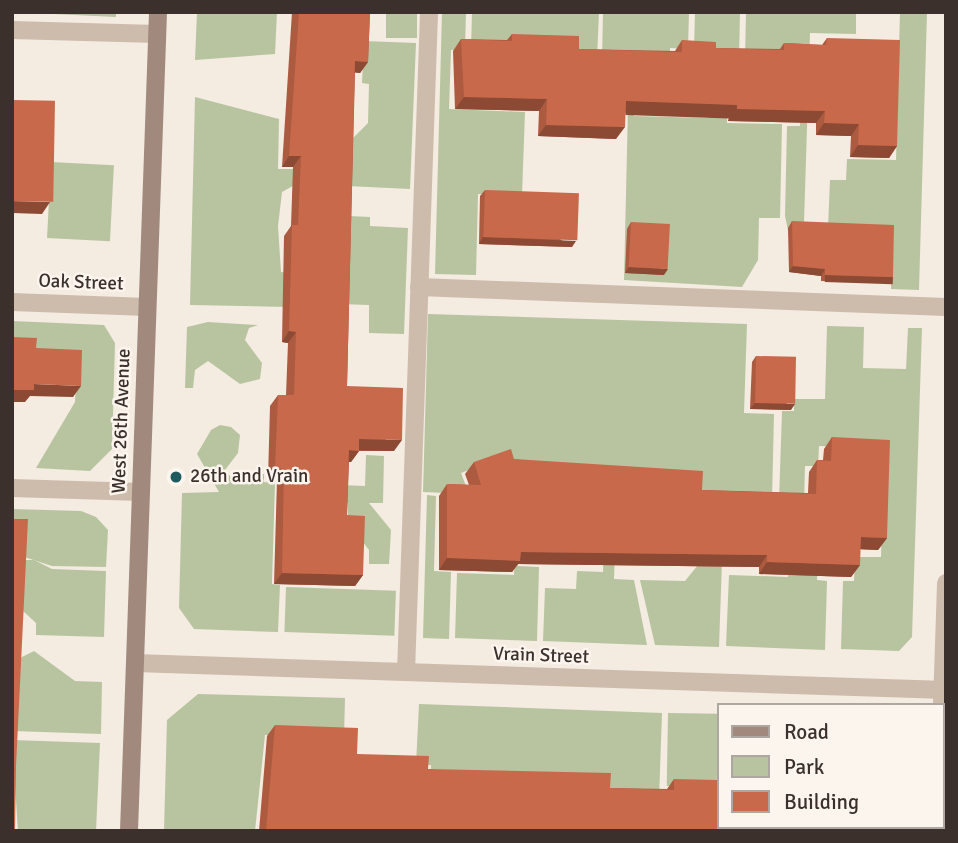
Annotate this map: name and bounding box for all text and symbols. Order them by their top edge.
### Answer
street label: Oak Street [38,270,124,296]
street label: West 26th Avenue [108,348,136,494]
place label: 26th and Vrain [190,466,308,488]
marker: 26th and Vrain [168,469,184,485]
street label: Vrain Street [493,643,589,669]
legend [716,703,944,829]
text: Road [784,719,829,745]
text: Park [784,754,824,780]
text: Building [784,789,859,815]

